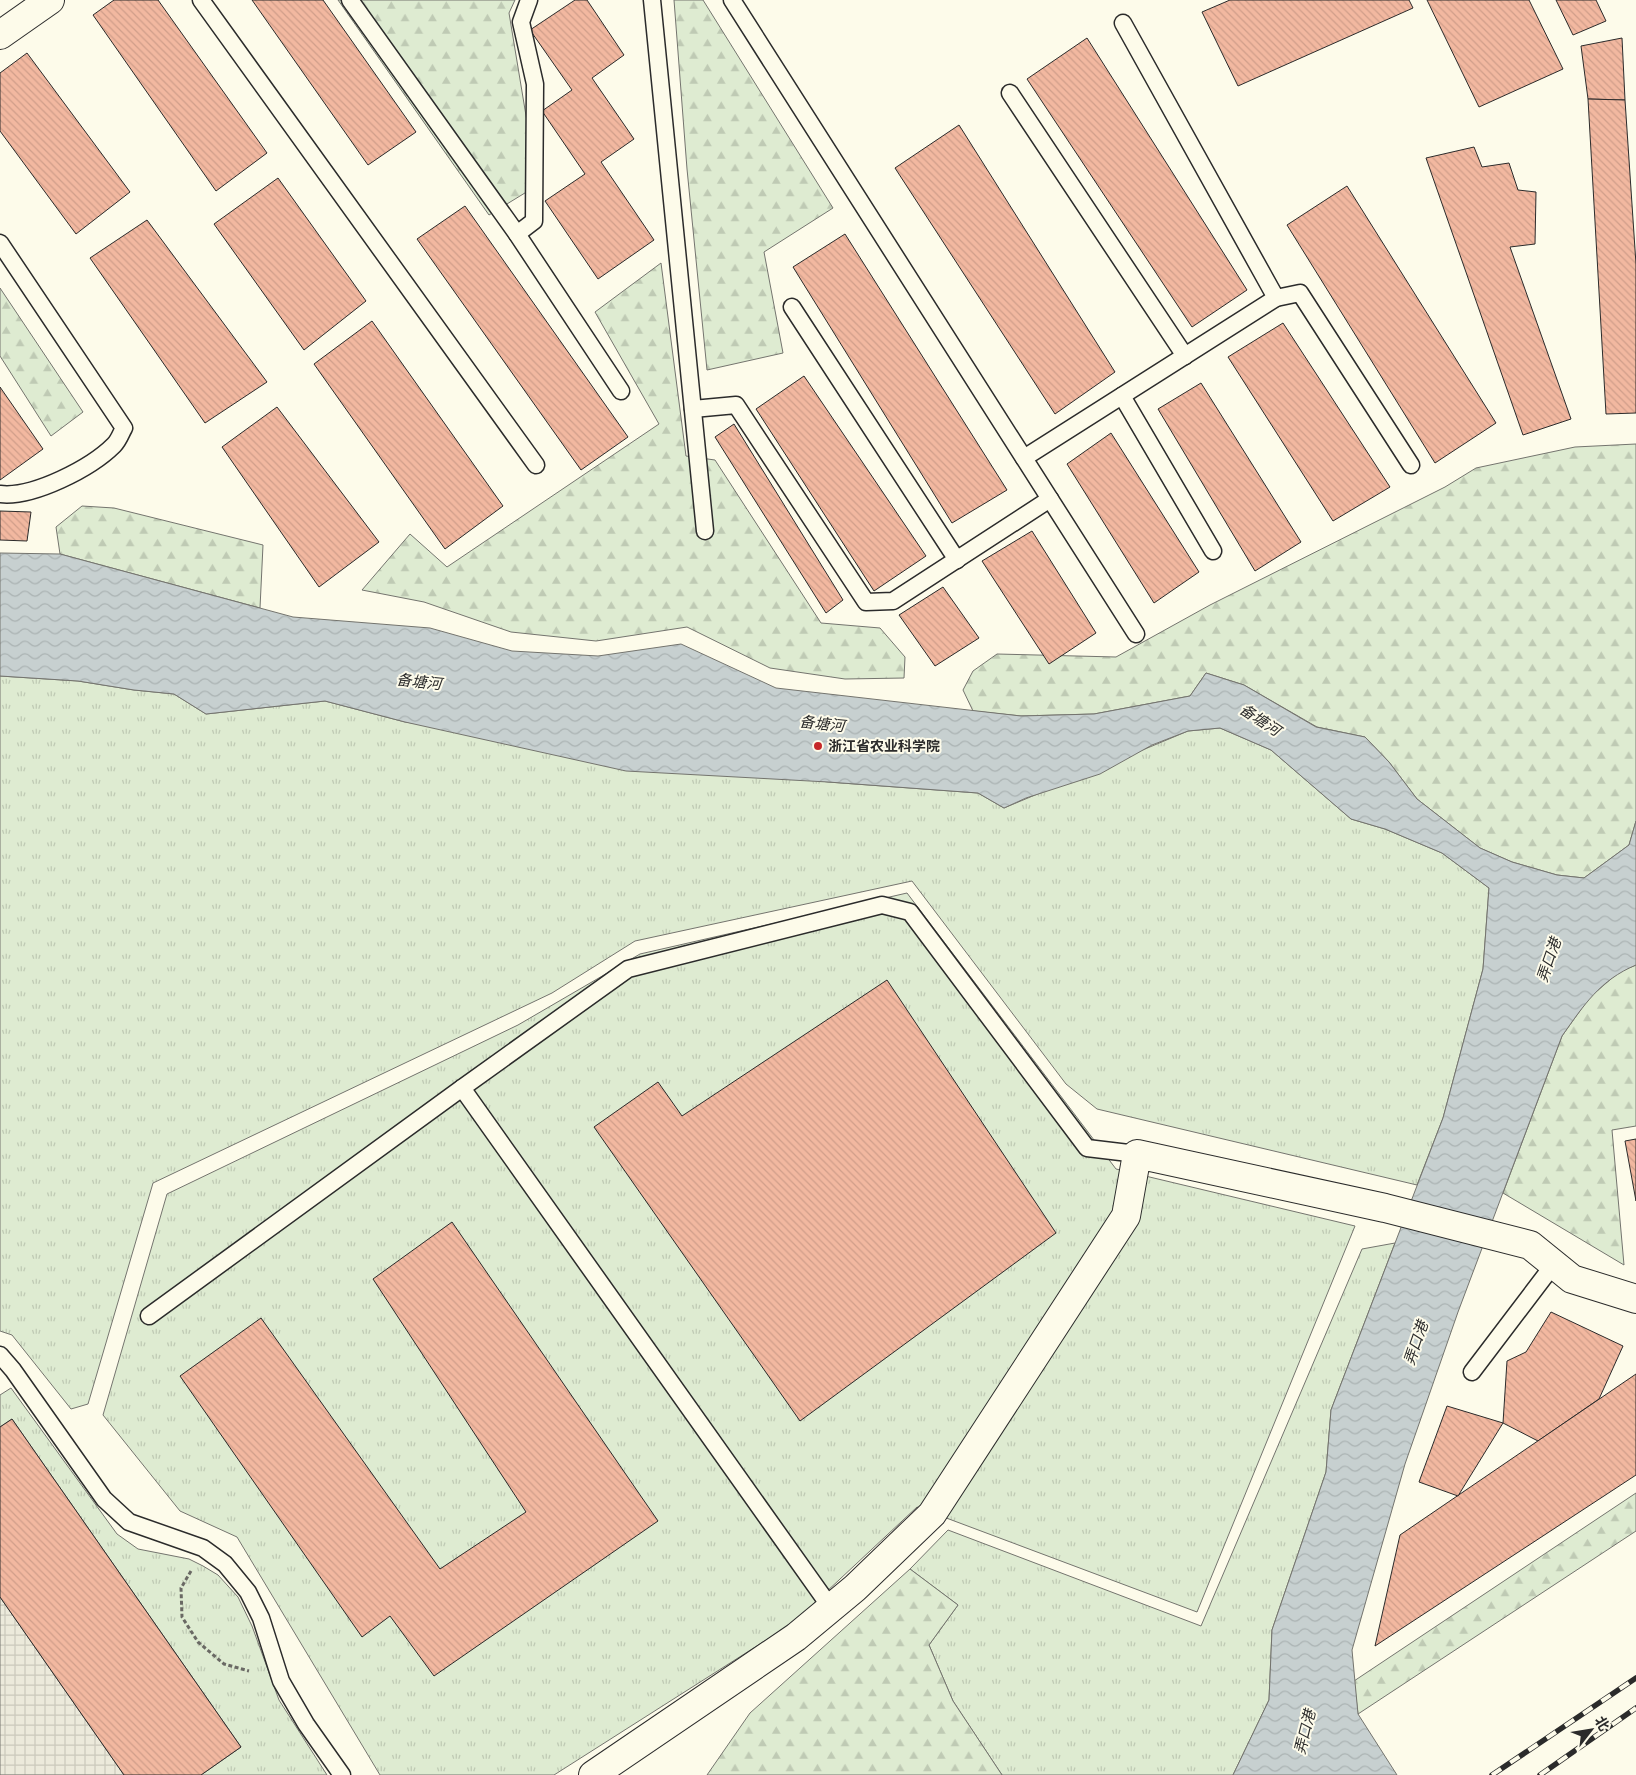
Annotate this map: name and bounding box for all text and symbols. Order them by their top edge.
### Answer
water label: 备塘河 [396,670,445,694]
water label: 备塘河 [1236,699,1287,741]
water label: 备塘河 [799,712,848,736]
place label: 浙江省农业科学院 [828,737,940,755]
marker: 浙江省农业科学院 [812,740,824,752]
water label: 弄口港 [1532,934,1565,984]
water label: 弄口港 [1399,1317,1432,1367]
north arrow [1566,1705,1616,1755]
water label: 弄口港 [1290,1706,1320,1756]
text: 北 [1591,1713,1613,1734]

